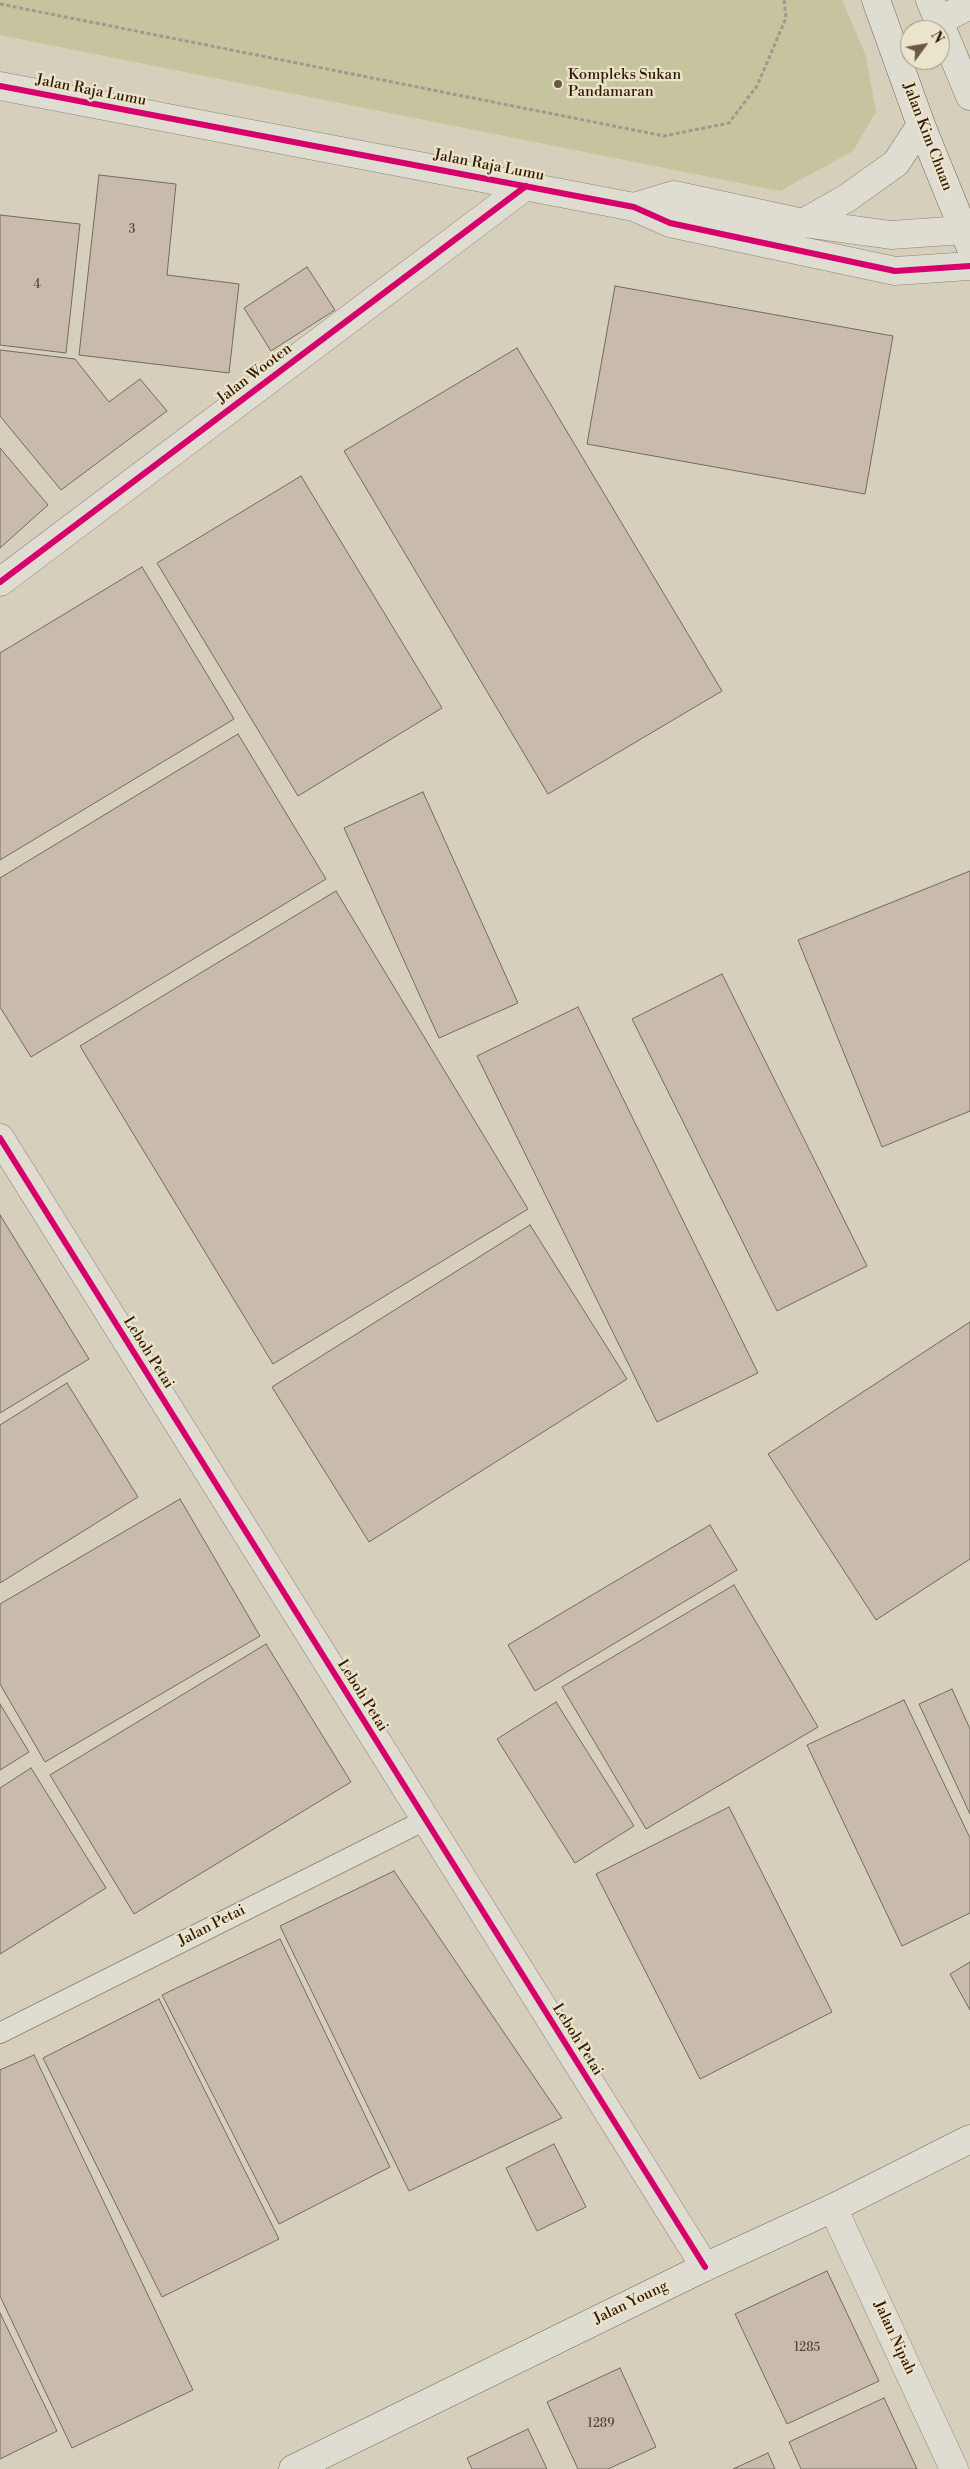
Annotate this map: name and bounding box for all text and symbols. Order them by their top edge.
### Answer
north arrow [900,20,950,70]
text: N [926,28,947,47]
place label: Kompleks Sukan Pandamaran [568,66,681,101]
street label: Jalan Raja Lumu [34,71,148,111]
marker: Kompleks Sukan Pandamaran [552,78,564,90]
street label: Jalan Kim Chuan [898,80,956,194]
street label: Jalan Raja Lumu [432,146,546,186]
house number: 3 [129,223,135,237]
house number: 4 [33,278,41,292]
street label: Jalan Wooten [214,340,296,408]
street label: Leboh Petai [119,1314,177,1392]
street label: Leboh Petai [333,1657,391,1735]
street label: Jalan Petai [175,1901,249,1951]
street label: Leboh Petai [548,2001,606,2079]
street label: Jalan Young [591,2277,671,2329]
street label: Jalan Nipah [869,2298,919,2378]
house number: 1285 [794,2341,820,2355]
house number: 1289 [588,2417,614,2431]

